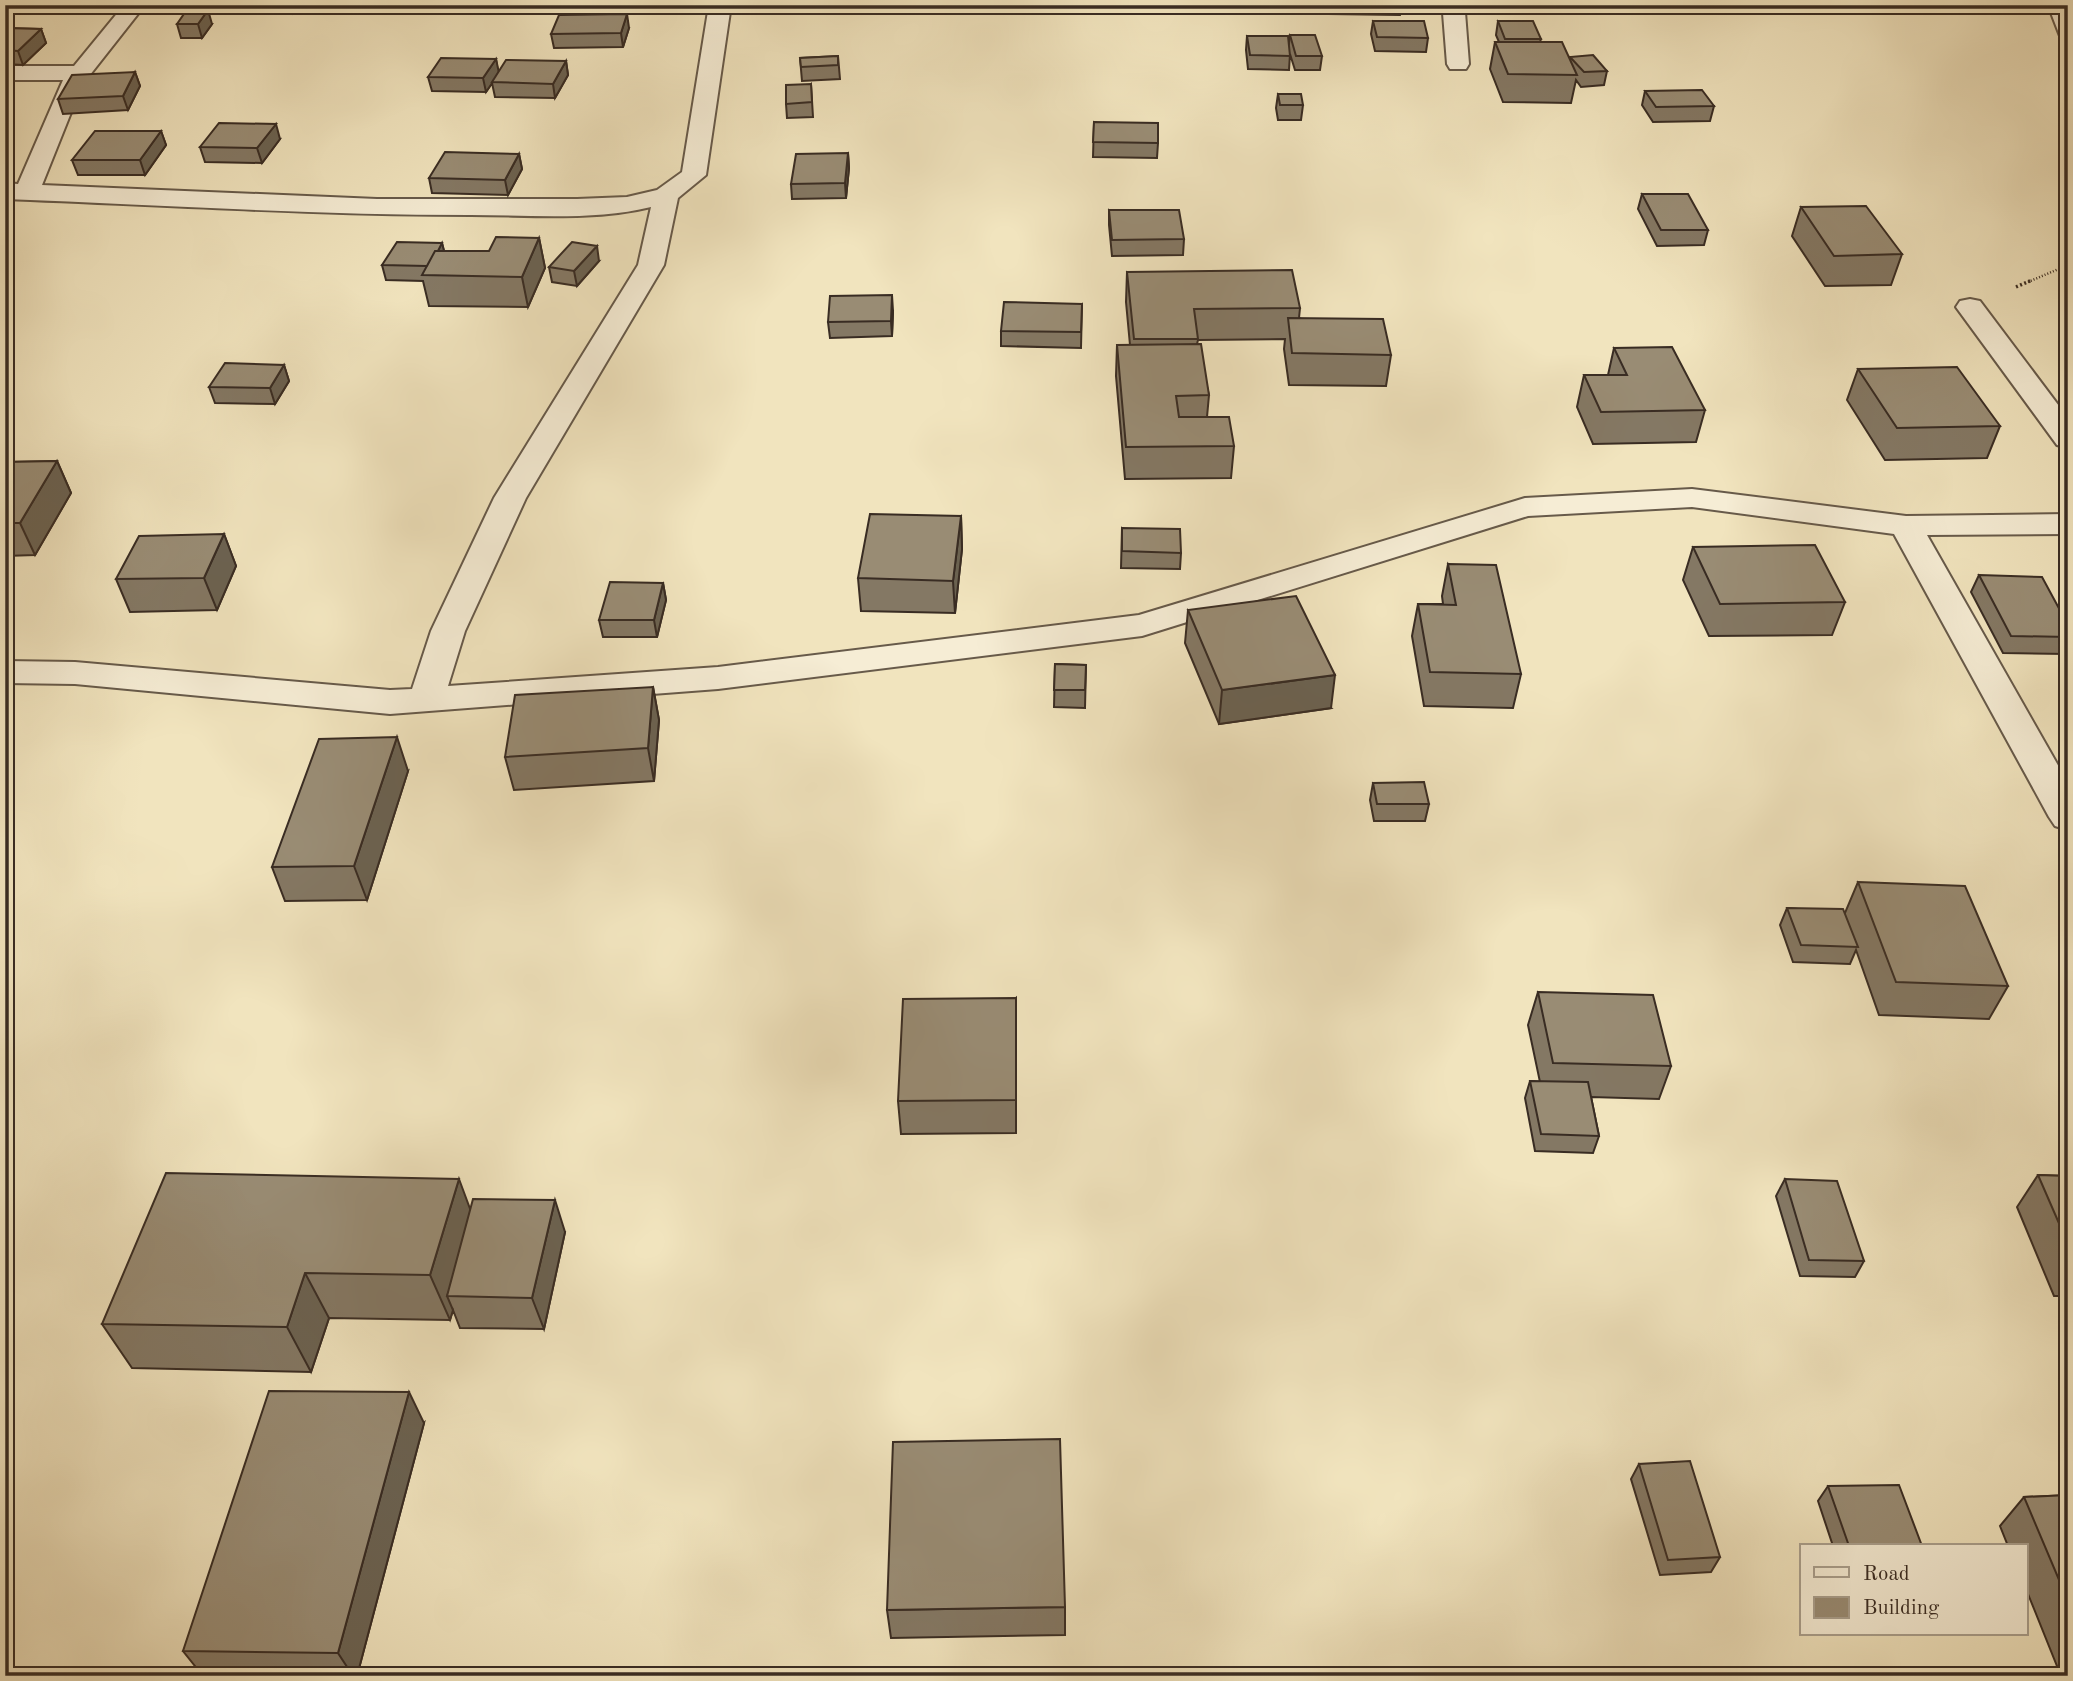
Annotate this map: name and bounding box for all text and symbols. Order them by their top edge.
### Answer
legend [1800,1544,2028,1636]
text: Road [1863,1564,1910,1585]
text: Building [1863,1598,1940,1619]

